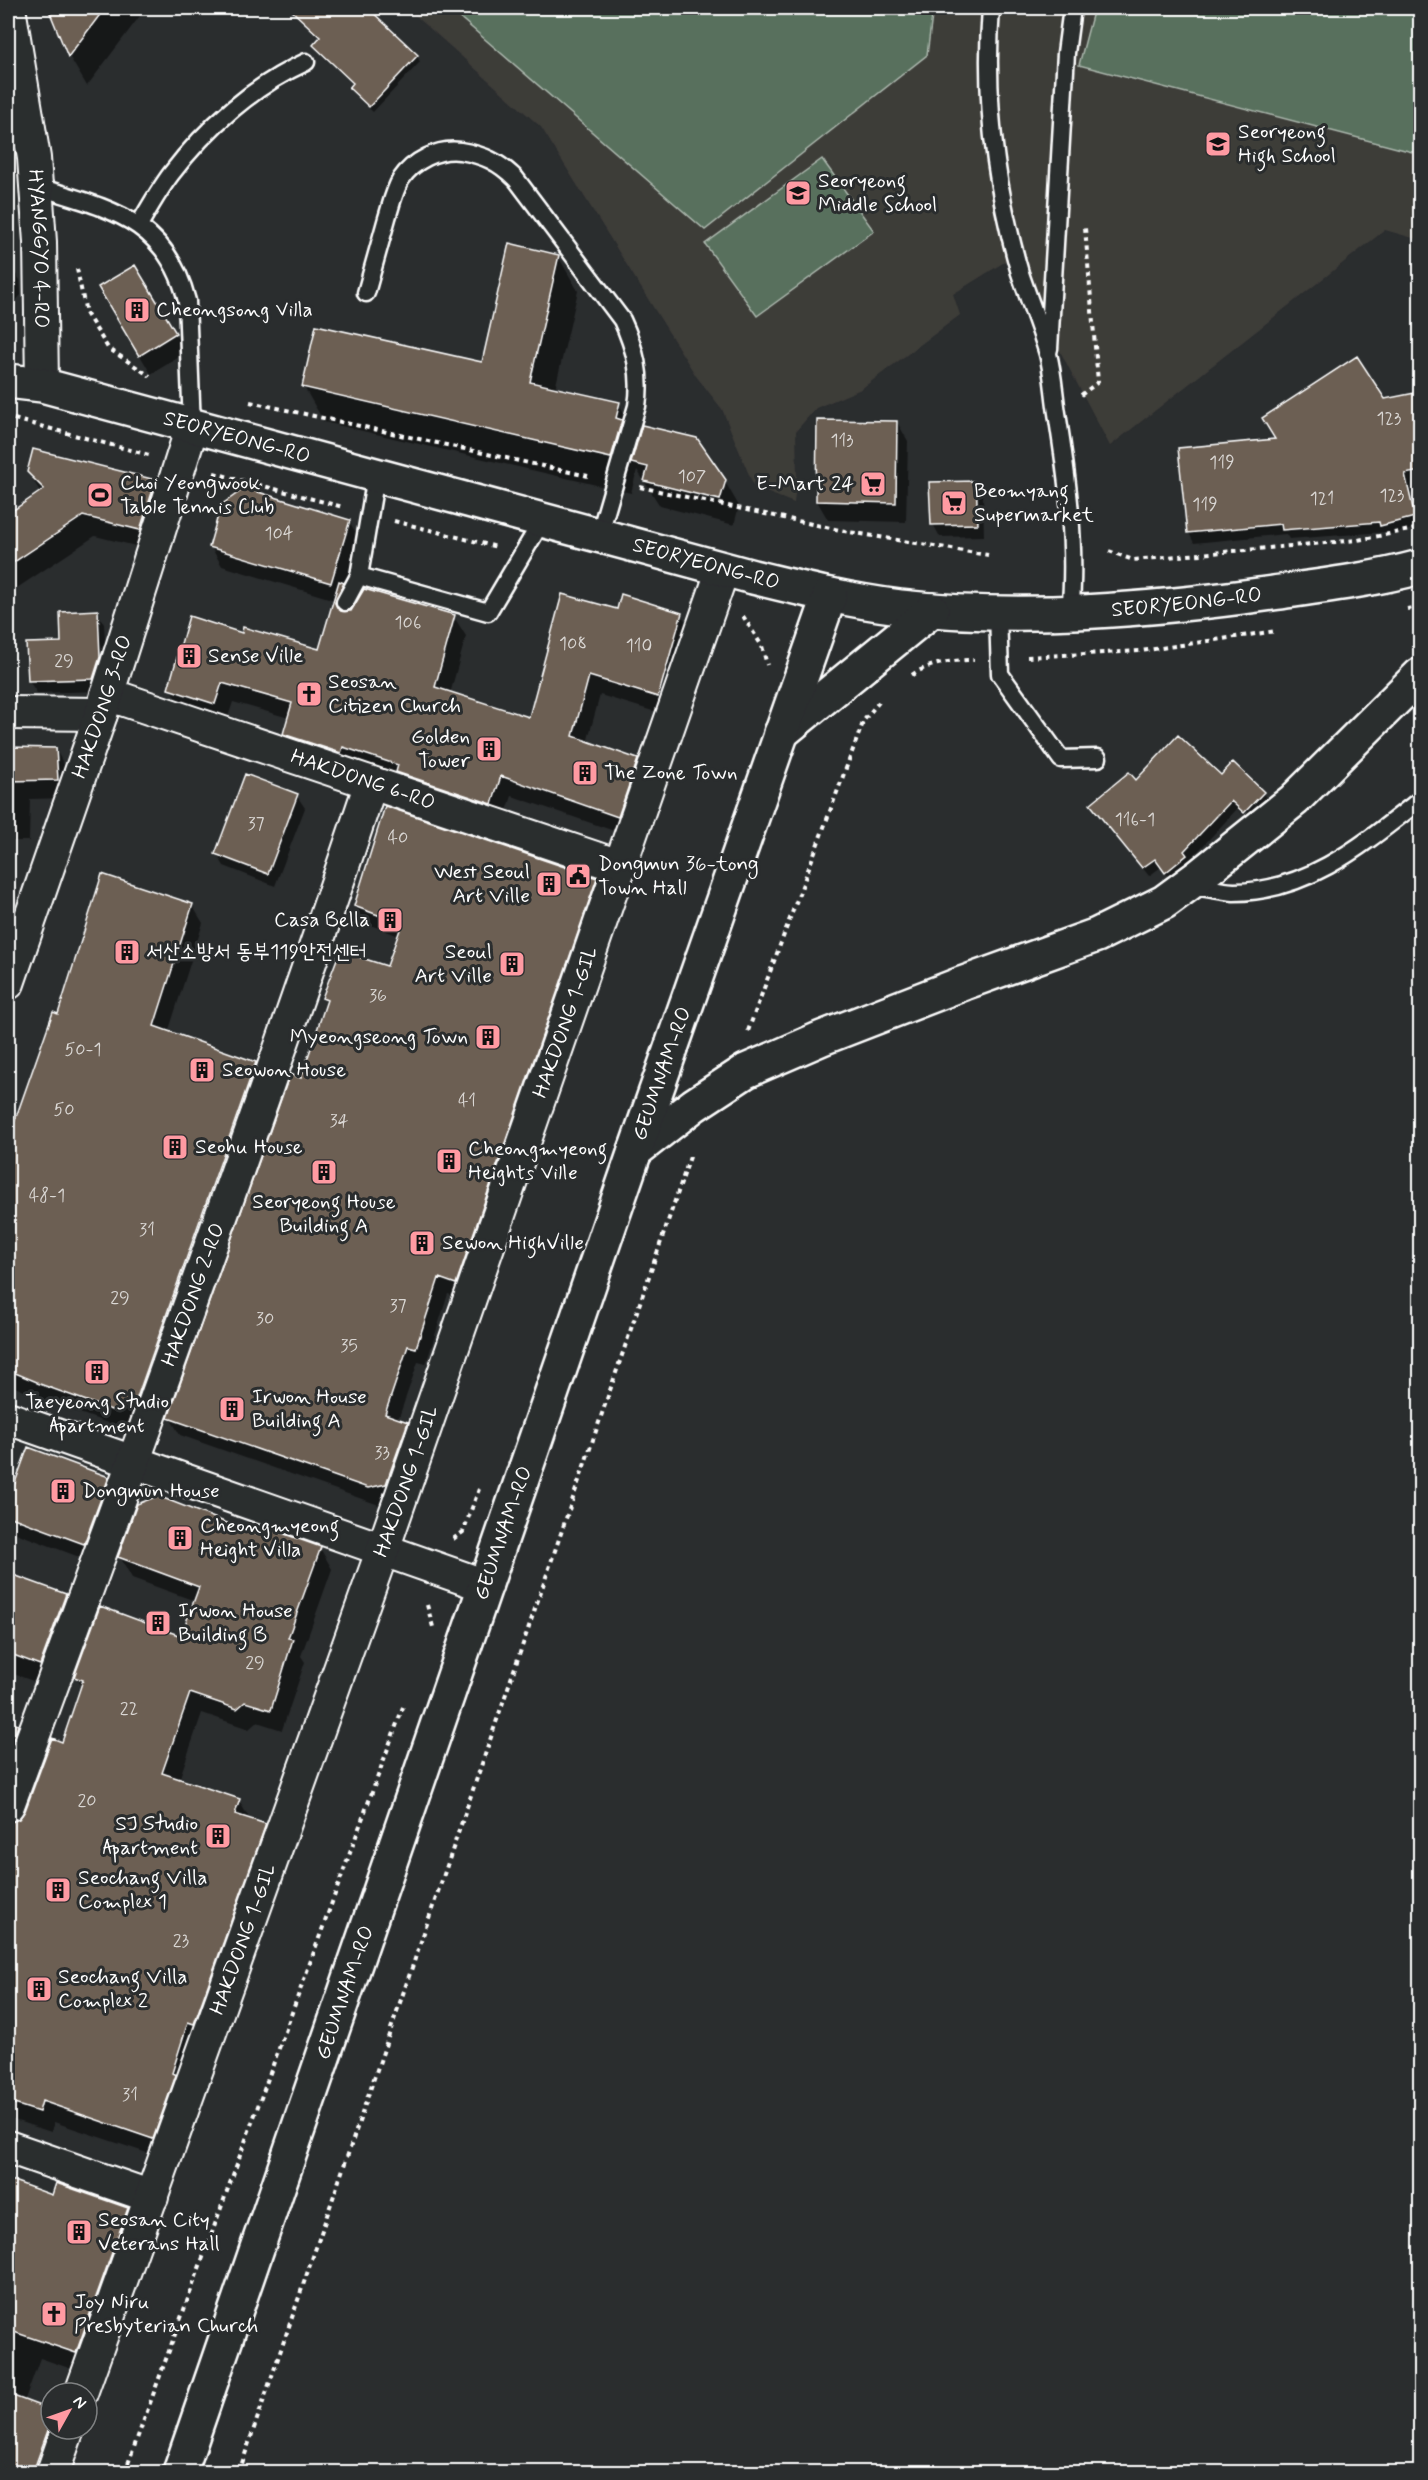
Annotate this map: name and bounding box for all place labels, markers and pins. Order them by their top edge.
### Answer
place label: Seoryeong High School [1238,118,1336,172]
school or university icon: Seoryeong High School [1203,129,1233,159]
place label: Seoryeong Middle School [818,167,937,219]
school or university icon: Seoryeong Middle School [783,178,813,208]
building icon: Cheongsong Villa [122,295,152,325]
place label: Cheongsong Villa [156,296,313,324]
place label: Choi Yeongwook Table Tennis Club [120,469,274,521]
supermarket icon: E-Mart 24 [858,469,888,499]
place label: E-Mart 24 [756,470,854,498]
place label: Beomyang Supermarket [974,477,1094,529]
sports icon: Choi Yeongwook Table Tennis Club [85,480,115,510]
supermarket icon: Beomyang Supermarket [939,488,969,518]
building icon: Sense Ville [174,641,204,671]
place label: Sense Ville [208,642,303,670]
place label: Seosan Citizen Church [328,668,461,720]
church icon: Seosan Citizen Church [294,679,324,709]
place label: Golden Tower [411,723,470,775]
building icon: Golden Tower [474,734,504,764]
building icon: The Zone Town [570,758,600,788]
place label: The Zone Town [604,759,738,787]
place label: Dongmun 36-tong Town Hall [598,850,759,902]
place label: West Seoul Art Ville [434,858,530,910]
public building icon: Dongmun 36-tong Town Hall [563,861,593,891]
building icon: West Seoul Art Ville [534,869,564,899]
building icon: Casa Bella [375,905,405,935]
place label: Casa Bella [274,906,370,934]
building icon: 서산소방서 동부119안전센터 [112,937,142,967]
place label: 서산소방서 동부119안전센터 [146,938,367,966]
place label: Seoul Art Ville [415,938,492,990]
building icon: Seoul Art Ville [497,949,527,979]
building icon: Myeongseong Town [473,1022,503,1052]
place label: Myeongseong Town [290,1023,468,1051]
building icon: Seowon House [187,1055,217,1085]
place label: Seowon House [222,1056,346,1084]
building icon: Seohu House [160,1132,190,1162]
place label: Seohu House [195,1133,303,1161]
place label: Cheongmyeong Heights Ville [468,1135,607,1187]
building icon: Cheongmyeong Heights Ville [434,1146,464,1176]
building icon: Seoryeong House Building A [309,1157,339,1187]
place label: Seoryeong House Building A [252,1188,396,1242]
building icon: Sewon HighVille [407,1228,437,1258]
place label: Sewon HighVille [442,1229,584,1259]
building icon: Taeyeong Studio Apartment [82,1357,112,1387]
place label: Irwon House Building A [252,1383,367,1437]
place label: Taeyeong Studio Apartment [25,1388,169,1441]
building icon: Irwon House Building A [217,1394,247,1424]
building icon: Dongmun House [48,1476,78,1506]
place label: Dongmun House [82,1477,220,1506]
place label: Cheongmyeong Height Villa [200,1512,339,1564]
building icon: Cheongmyeong Height Villa [165,1523,195,1553]
place label: Irwon House Building B [178,1597,293,1651]
building icon: Irwon House Building B [143,1608,173,1638]
place label: SJ Studio Apartment [103,1810,198,1863]
building icon: SJ Studio Apartment [203,1821,233,1851]
place label: Seochang Villa Complex 1 [78,1864,208,1916]
building icon: Seochang Villa Complex 1 [43,1875,73,1905]
place label: Seochang Villa Complex 2 [58,1963,188,2015]
building icon: Seochang Villa Complex 2 [24,1974,54,2004]
place label: Seosan City Veterans Hall [98,2206,220,2258]
building icon: Seosan City Veterans Hall [64,2217,94,2247]
place label: Joy Niru Presbyterian Church [74,2288,258,2340]
church icon: Joy Niru Presbyterian Church [39,2299,69,2329]

